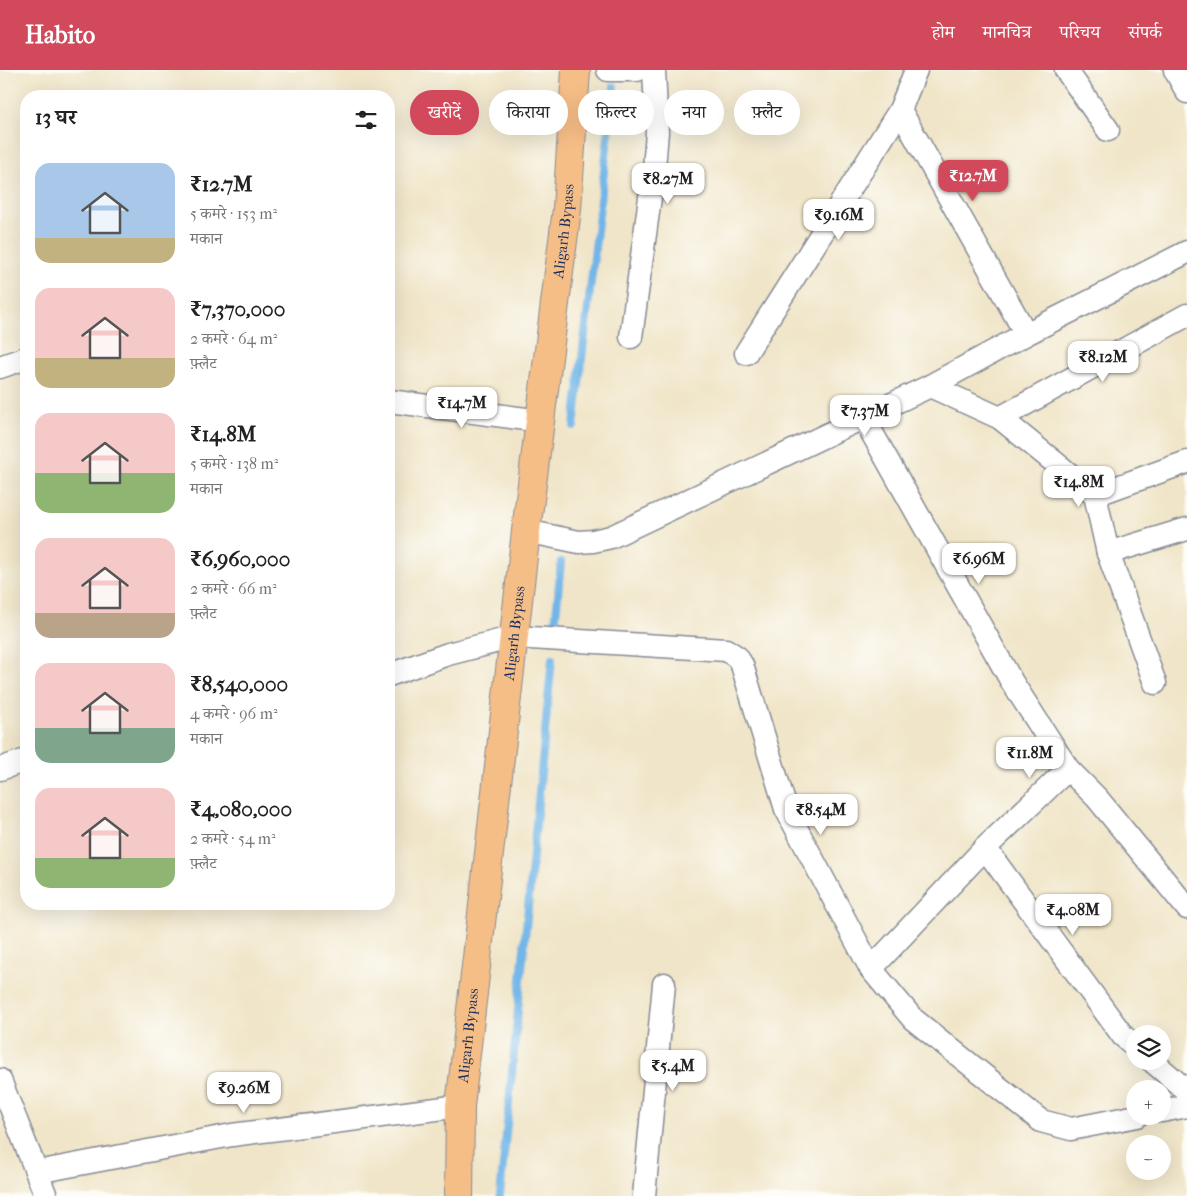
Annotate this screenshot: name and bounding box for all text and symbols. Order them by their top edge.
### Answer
text: Habito [25,21,95,49]
text: होम [932,22,955,43]
text: मानचित्र [983,22,1031,43]
text: परिचय [1059,22,1100,43]
text: संपर्क [1128,22,1162,43]
chip: खरीदें [410,90,479,135]
chip: किराया [489,90,568,135]
chip: फ़िल्टर [578,90,654,135]
chip: नया [664,90,724,135]
chip: फ़्लैट [734,90,800,135]
text: 13 घर [35,105,76,129]
icon: filters [352,106,380,134]
pin: ₹12.7M [932,160,1014,202]
pin: ₹8.27M [627,162,709,205]
text: ₹12.7M [949,166,997,185]
text: ₹8.27M [643,169,693,188]
text: ₹12.7M [190,172,252,196]
icon: home [75,183,135,243]
street label: Aligarh Bypass [549,183,578,280]
pin: ₹9.16M [798,198,880,241]
text: 5 कमरे · 153 m² [190,204,277,223]
text: ₹9.16M [814,205,864,224]
text: मकान [190,229,222,248]
text: ₹7,370,000 [190,297,285,321]
icon: home [75,308,135,368]
text: 2 कमरे · 64 m² [190,329,277,348]
pin: ₹8.12M [1062,340,1144,383]
text: ₹8.12M [1079,347,1127,366]
text: फ़्लैट [190,354,217,373]
pin: ₹14.7M [421,386,503,429]
text: ₹14.7M [437,393,487,412]
pin: ₹7.37M [824,394,906,437]
text: ₹7.37M [841,401,889,420]
text: ₹14.8M [190,422,256,446]
icon: home [75,433,135,493]
text: 5 कमरे · 138 m² [190,454,278,473]
pin: ₹14.8M [1038,466,1120,508]
text: ₹14.8M [1054,472,1104,491]
text: मकान [190,479,222,498]
pin: ₹6.96M [938,542,1020,585]
text: ₹6,960,000 [190,547,290,571]
text: ₹6.96M [953,549,1005,568]
icon: home [75,558,135,618]
text: 2 कमरे · 66 m² [190,579,277,598]
street label: Aligarh Bypass [500,584,529,682]
text: फ़्लैट [190,604,217,623]
text: ₹8,540,000 [190,672,288,696]
icon: home [75,683,135,743]
text: 4 कमरे · 96 m² [190,704,278,723]
text: मकान [190,729,222,748]
pin: ₹11.8M [989,736,1071,779]
text: ₹11.8M [1007,743,1053,762]
pin: ₹8.54M [780,794,862,836]
text: ₹4,080,000 [190,797,292,821]
text: ₹8.54M [796,800,846,819]
icon: home [75,808,135,868]
text: 2 कमरे · 54 m² [190,829,276,848]
text: फ़्लैट [190,854,217,873]
pin: ₹4.08M [1032,894,1114,936]
text: ₹4.08M [1046,900,1100,919]
street label: Aligarh Bypass [454,987,483,1085]
map controls [1126,1025,1171,1180]
button: layers [1126,1025,1171,1070]
pin: ₹5.4M [638,1050,708,1092]
text: ₹5.4M [651,1056,695,1075]
pin: ₹9.26M [203,1072,285,1114]
text: ₹9.26M [218,1078,270,1097]
button: + [1126,1080,1171,1125]
button: − [1126,1135,1171,1180]

